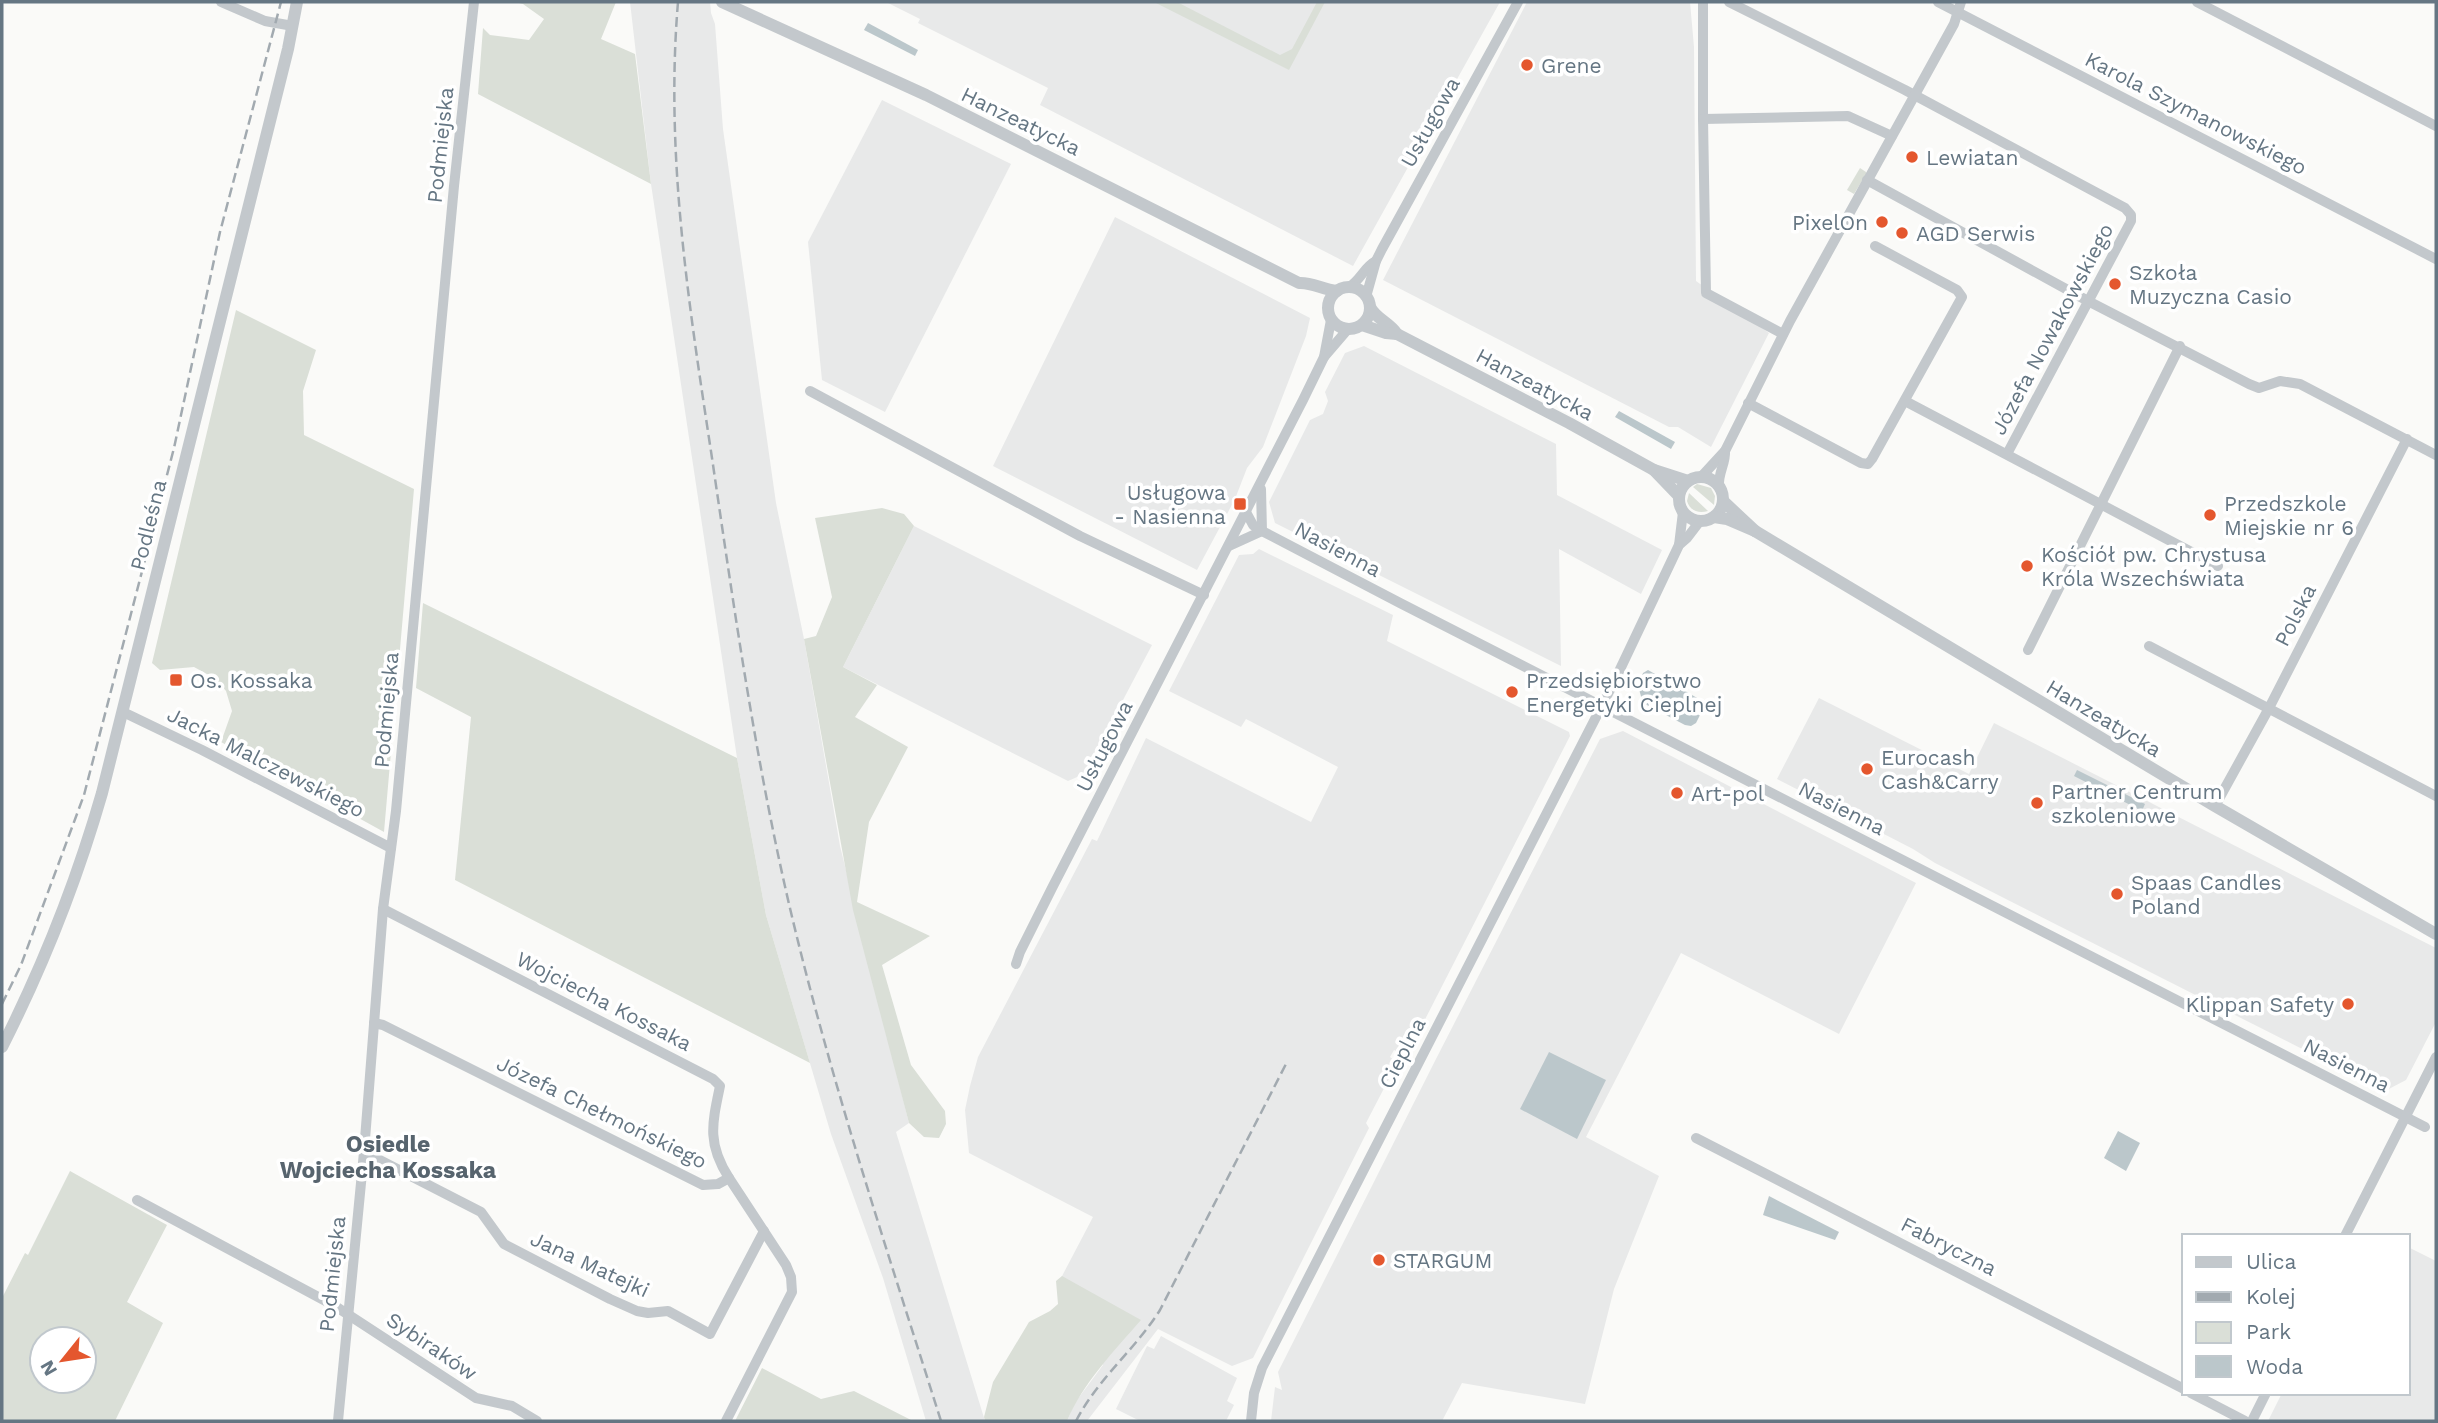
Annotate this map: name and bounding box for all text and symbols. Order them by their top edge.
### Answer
street label: Karola Szymanowskiego [2081,46,2311,180]
place label: Grene [1541,53,1602,78]
marker: Grene [1519,57,1535,73]
street label: Usługowa [1395,72,1465,171]
street label: Hanzeatycka [957,81,1085,161]
street label: Podmiejska [421,86,459,204]
place label: Lewiatan [1926,145,2018,170]
marker: Lewiatan [1904,149,1920,165]
place label: PixelOn [1792,210,1868,235]
marker: PixelOn [1874,214,1890,230]
street label: Józefa Nowakowskiego [1986,219,2118,439]
place label: AGD Serwis [1916,221,2035,246]
marker: AGD Serwis [1894,225,1910,241]
place label: Szkoła Muzyczna Casio [2129,260,2292,309]
marker: Szkoła Muzyczna Casio [2107,276,2123,292]
street label: Hanzeatycka [1472,342,1598,426]
street label: Podleśna [125,477,171,573]
place label: Usługowa - Nasienna [1114,480,1226,529]
place label: Przedszkole Miejskie nr 6 [2224,491,2354,540]
marker: Usługowa - Nasienna [1232,496,1248,512]
marker: Przedszkole Miejskie nr 6 [2202,507,2218,523]
street label: Nasienna [1291,516,1385,582]
place label: Kościół pw. Chrystusa Króla Wszechświata [2041,542,2266,591]
marker: Kościół pw. Chrystusa Króla Wszechświata [2019,558,2035,574]
street label: Polska [2269,580,2321,650]
street label: Podmiejska [368,651,404,769]
place label: Os. Kossaka [190,668,313,693]
place label: Przedsiębiorstwo Energetyki Cieplnej [1526,668,1722,717]
marker: Os. Kossaka [168,672,184,688]
street label: Hanzeatycka [2042,674,2166,762]
marker: Przedsiębiorstwo Energetyki Cieplnej [1504,684,1520,700]
street label: Usługowa [1070,696,1138,796]
street label: Jacka Malczewskiego [163,701,369,823]
place label: Eurocash Cash&Carry [1881,745,1999,794]
marker: Eurocash Cash&Carry [1859,761,1875,777]
street label: Nasienna [1795,776,1890,840]
place label: Partner Centrum szkoleniowe [2051,779,2223,828]
place label: Art-pol [1691,781,1765,806]
marker: Art-pol [1669,785,1685,801]
marker: Partner Centrum szkoleniowe [2029,795,2045,811]
place label: Spaas Candles Poland [2131,870,2282,919]
marker: Spaas Candles Poland [2109,886,2125,902]
street label: Wojciecha Kossaka [512,946,696,1056]
place label: Klippan Safety [2185,992,2334,1017]
marker: Klippan Safety [2340,996,2356,1012]
street label: Cieplna [1373,1013,1431,1093]
street label: Nasienna [2300,1033,2395,1097]
street label: Józefa Chełmońskiego [493,1050,711,1174]
district label: Osiedle Wojciecha Kossaka [280,1131,497,1184]
street label: Fabryczna [1897,1211,2001,1281]
street label: Podmiejska [313,1215,351,1333]
street label: Jana Matejki [527,1226,653,1302]
legend [2182,1234,2410,1395]
place label: STARGUM [1393,1248,1492,1273]
text: Ulica [2246,1249,2297,1274]
marker: STARGUM [1371,1252,1387,1268]
text: Kolej [2246,1284,2296,1309]
street label: Sybiraków [382,1307,482,1385]
text: Park [2246,1319,2291,1344]
north arrow [28,1325,98,1395]
text: Woda [2246,1354,2303,1379]
text: N [35,1356,62,1380]

